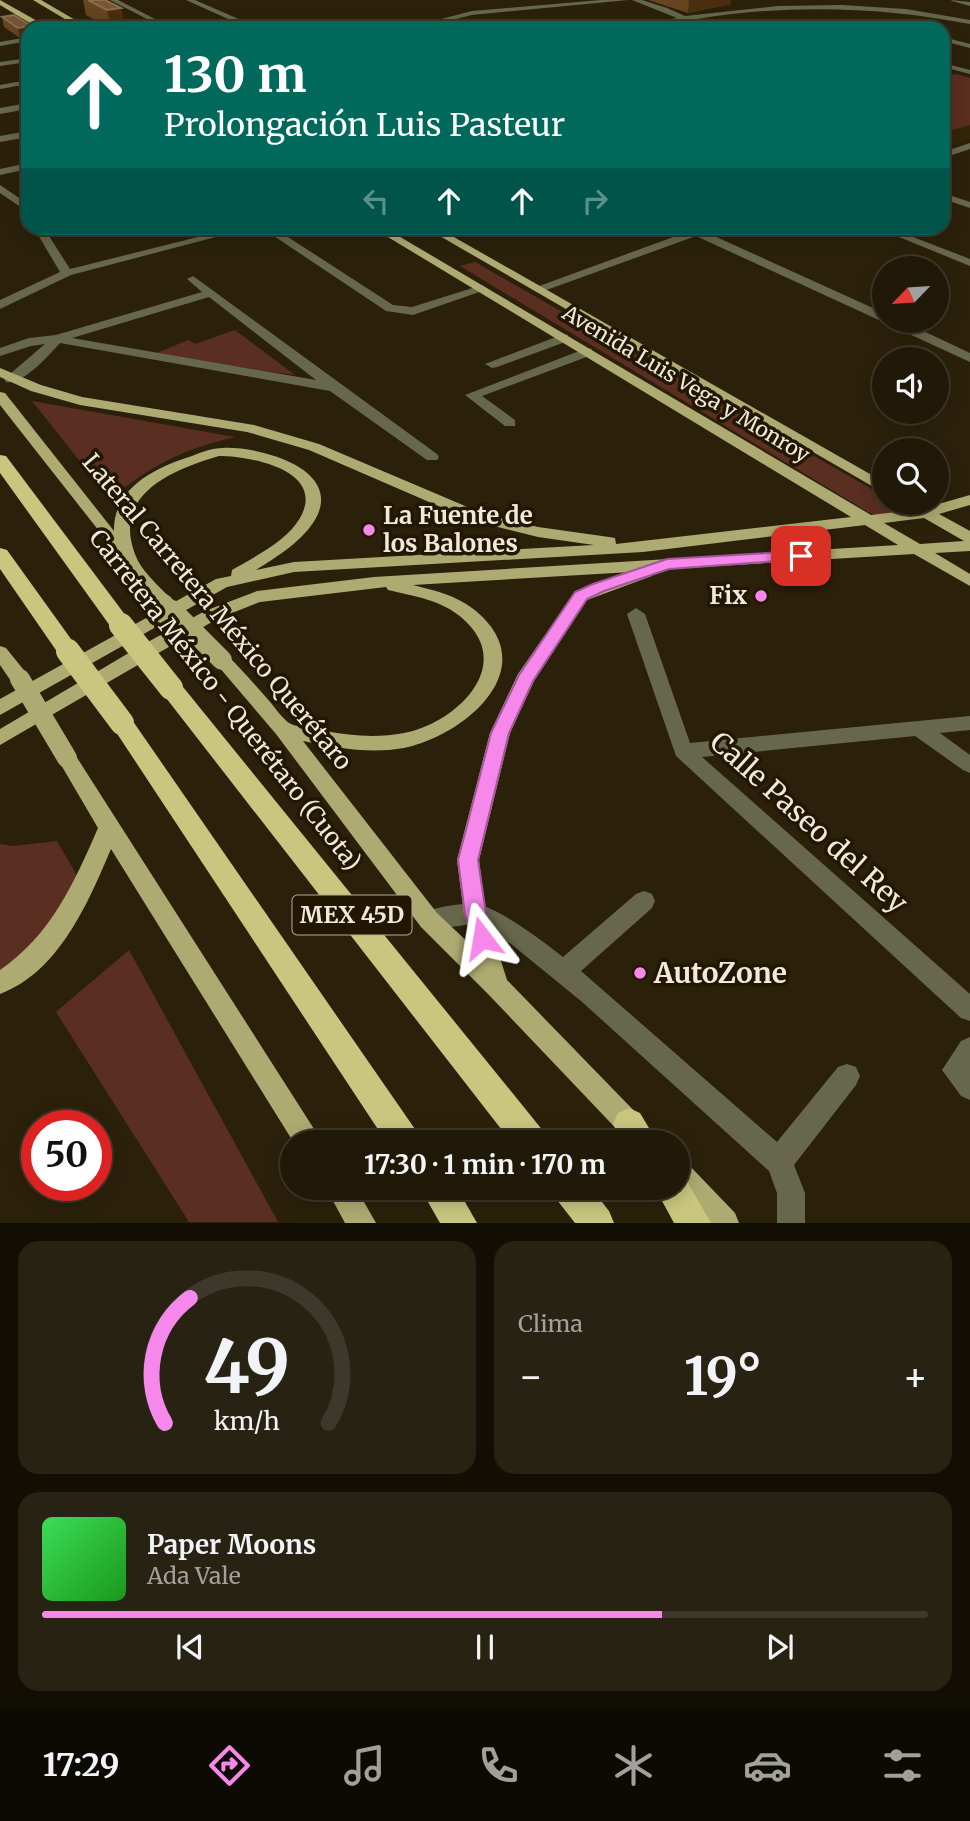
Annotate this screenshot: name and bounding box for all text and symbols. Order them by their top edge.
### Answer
text: 130 m [164,44,307,105]
icon: ahead [49,49,140,140]
text: Prolongación Luis Pasteur [164,105,565,145]
icon: left [357,182,395,220]
icon: ahead [430,182,468,220]
icon: ahead [503,182,541,220]
icon: right [576,182,614,220]
north arrow [872,256,948,332]
map controls [872,256,949,515]
street label: Avenida Luis Vega y Monroy [557,298,815,469]
button: sound [872,347,949,424]
button: search [872,438,949,515]
street label: Lateral Carretera México Querétaro [76,447,359,776]
place label: La Fuente de los Balones [383,500,533,559]
marker: La Fuente de los Balones [361,522,377,538]
street label: Carretera México - Querétaro (Cuota) [82,523,368,877]
pin [771,526,831,586]
icon: arrive [782,537,820,575]
place label: Fix [709,580,747,611]
marker: Fix [753,588,769,604]
street label: Calle Paseo del Rey [703,724,916,921]
road number: MEX 45D [292,896,412,934]
position arrow [445,901,519,975]
place label: AutoZone [653,955,787,991]
marker: AutoZone [632,965,648,981]
speed limit sign: 50 [21,1110,112,1201]
text: 17:30 · 1 min · 170 m [364,1148,606,1181]
text: Clima [518,1309,583,1338]
text: 49 [204,1322,290,1414]
text: 19° [684,1344,762,1409]
text: − [518,1353,543,1400]
text: + [903,1353,928,1400]
text: km/h [214,1405,280,1437]
text: Paper Moons [147,1528,316,1561]
text: Ada Vale [147,1561,241,1590]
icon: previous [171,1628,209,1666]
icon: pause [466,1628,504,1666]
icon: next [761,1628,799,1666]
icon: directions [205,1741,254,1790]
icon: music [340,1741,389,1790]
icon: phone [474,1741,523,1790]
icon: climate [609,1741,658,1790]
icon: car [743,1741,792,1790]
icon: filters [878,1741,927,1790]
text: 17:29 [43,1745,119,1785]

